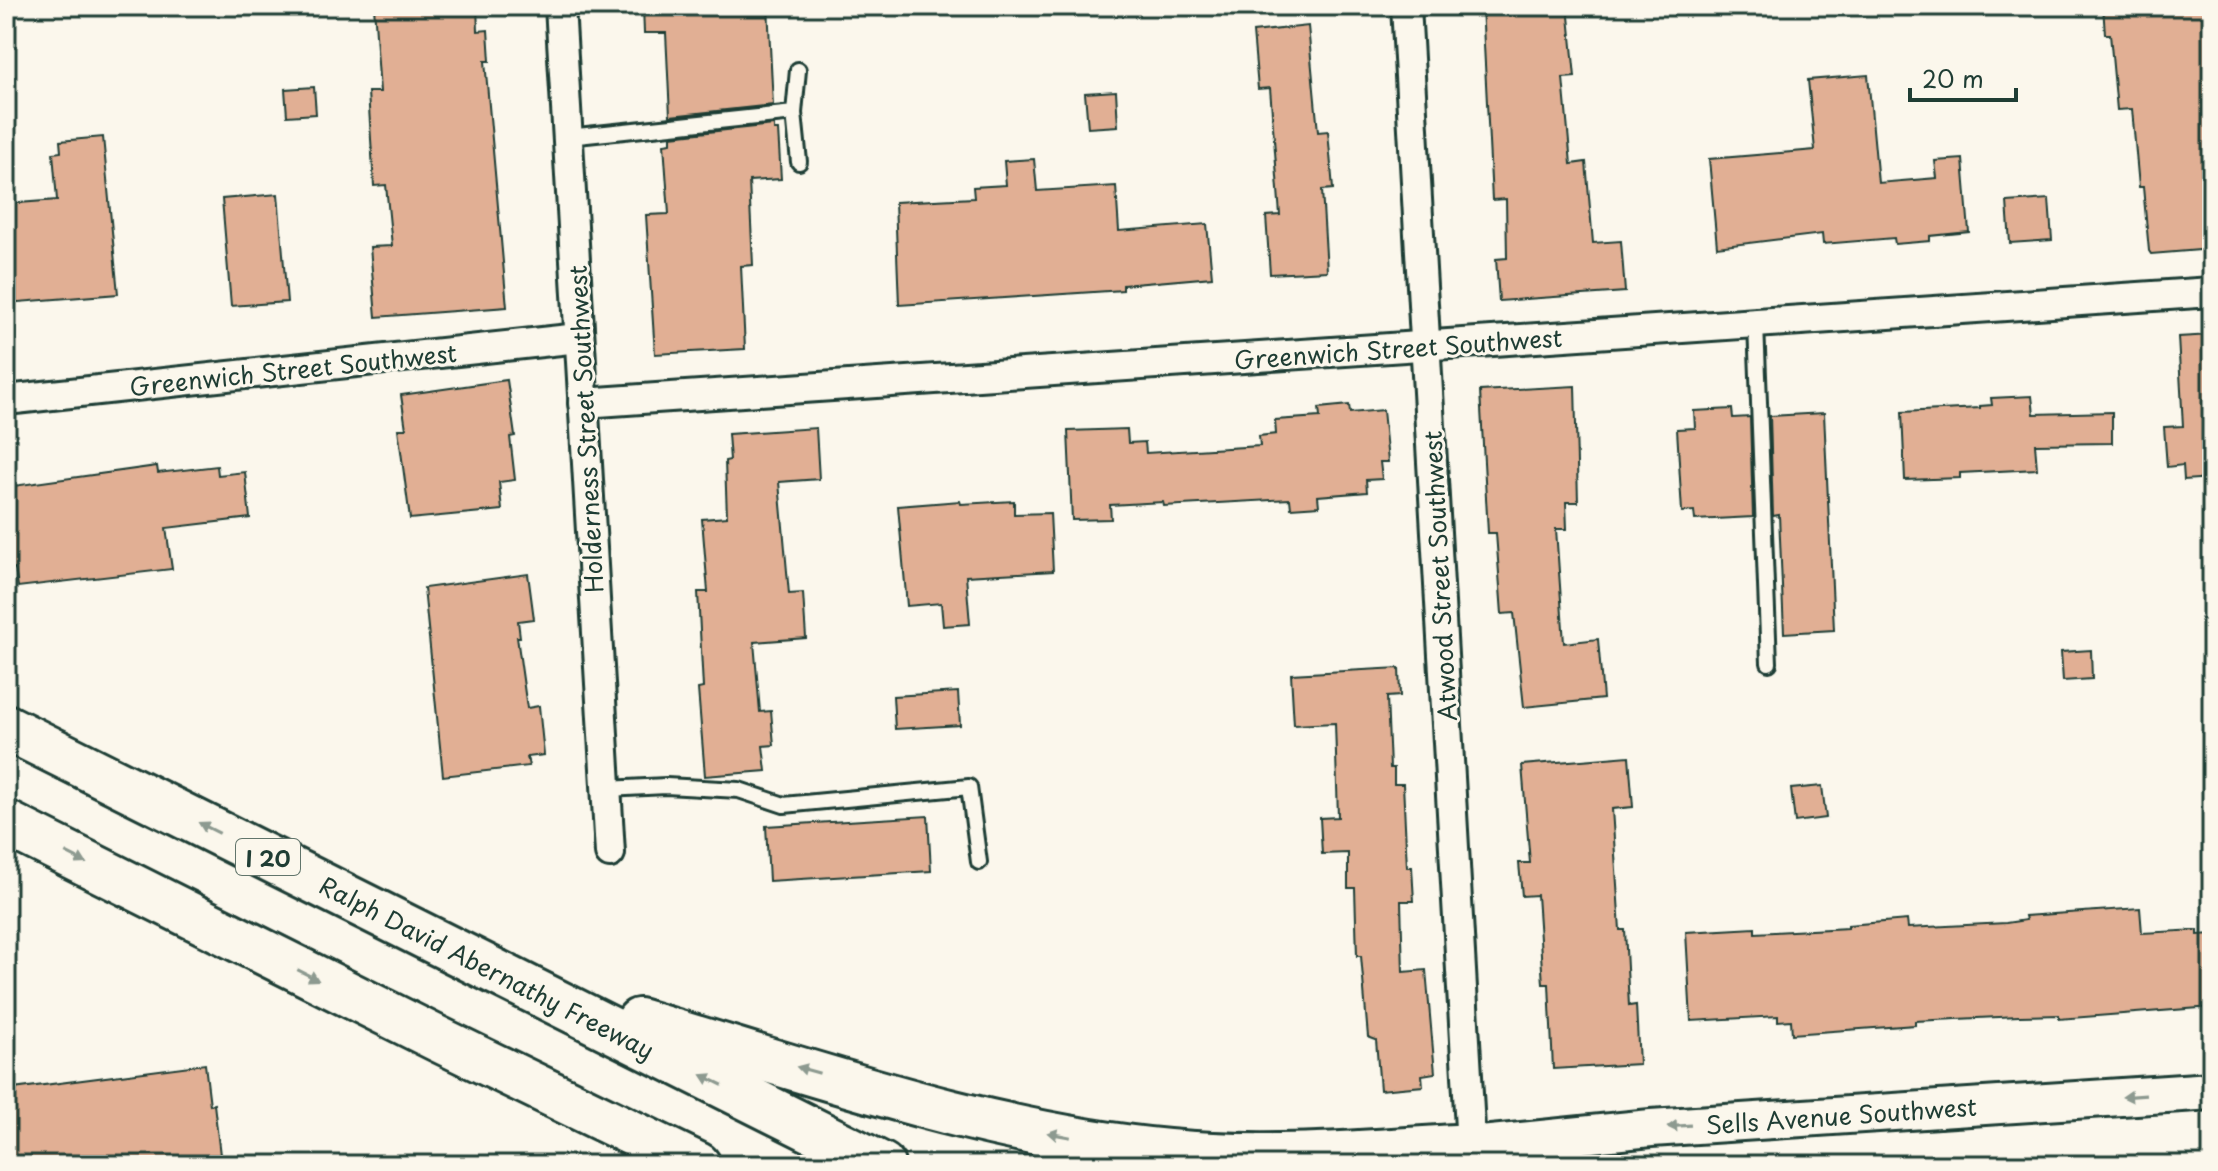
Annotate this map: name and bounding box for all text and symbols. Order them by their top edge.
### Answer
scale bar [1910,52,2016,102]
text: 20 m [1922,60,1984,96]
street label: Holderness Street Southwest [558,264,612,594]
street label: Greenwich Street Southwest [1233,319,1563,377]
street label: Greenwich Street Southwest [128,334,458,404]
street label: Atwood Street Southwest [1413,430,1465,722]
one-way arrow [198,821,221,835]
road number: I 20 [236,839,300,875]
one-way arrow [64,851,87,865]
street label: Ralph David Abernathy Freeway [313,867,661,1067]
one-way arrow [297,968,320,981]
one-way arrow [795,1063,819,1076]
one-way arrow [700,1073,723,1087]
street label: Sells Avenue Southwest [1704,1088,1978,1142]
one-way arrow [2121,1090,2146,1103]
one-way arrow [1666,1120,1691,1133]
one-way arrow [1046,1129,1071,1141]

